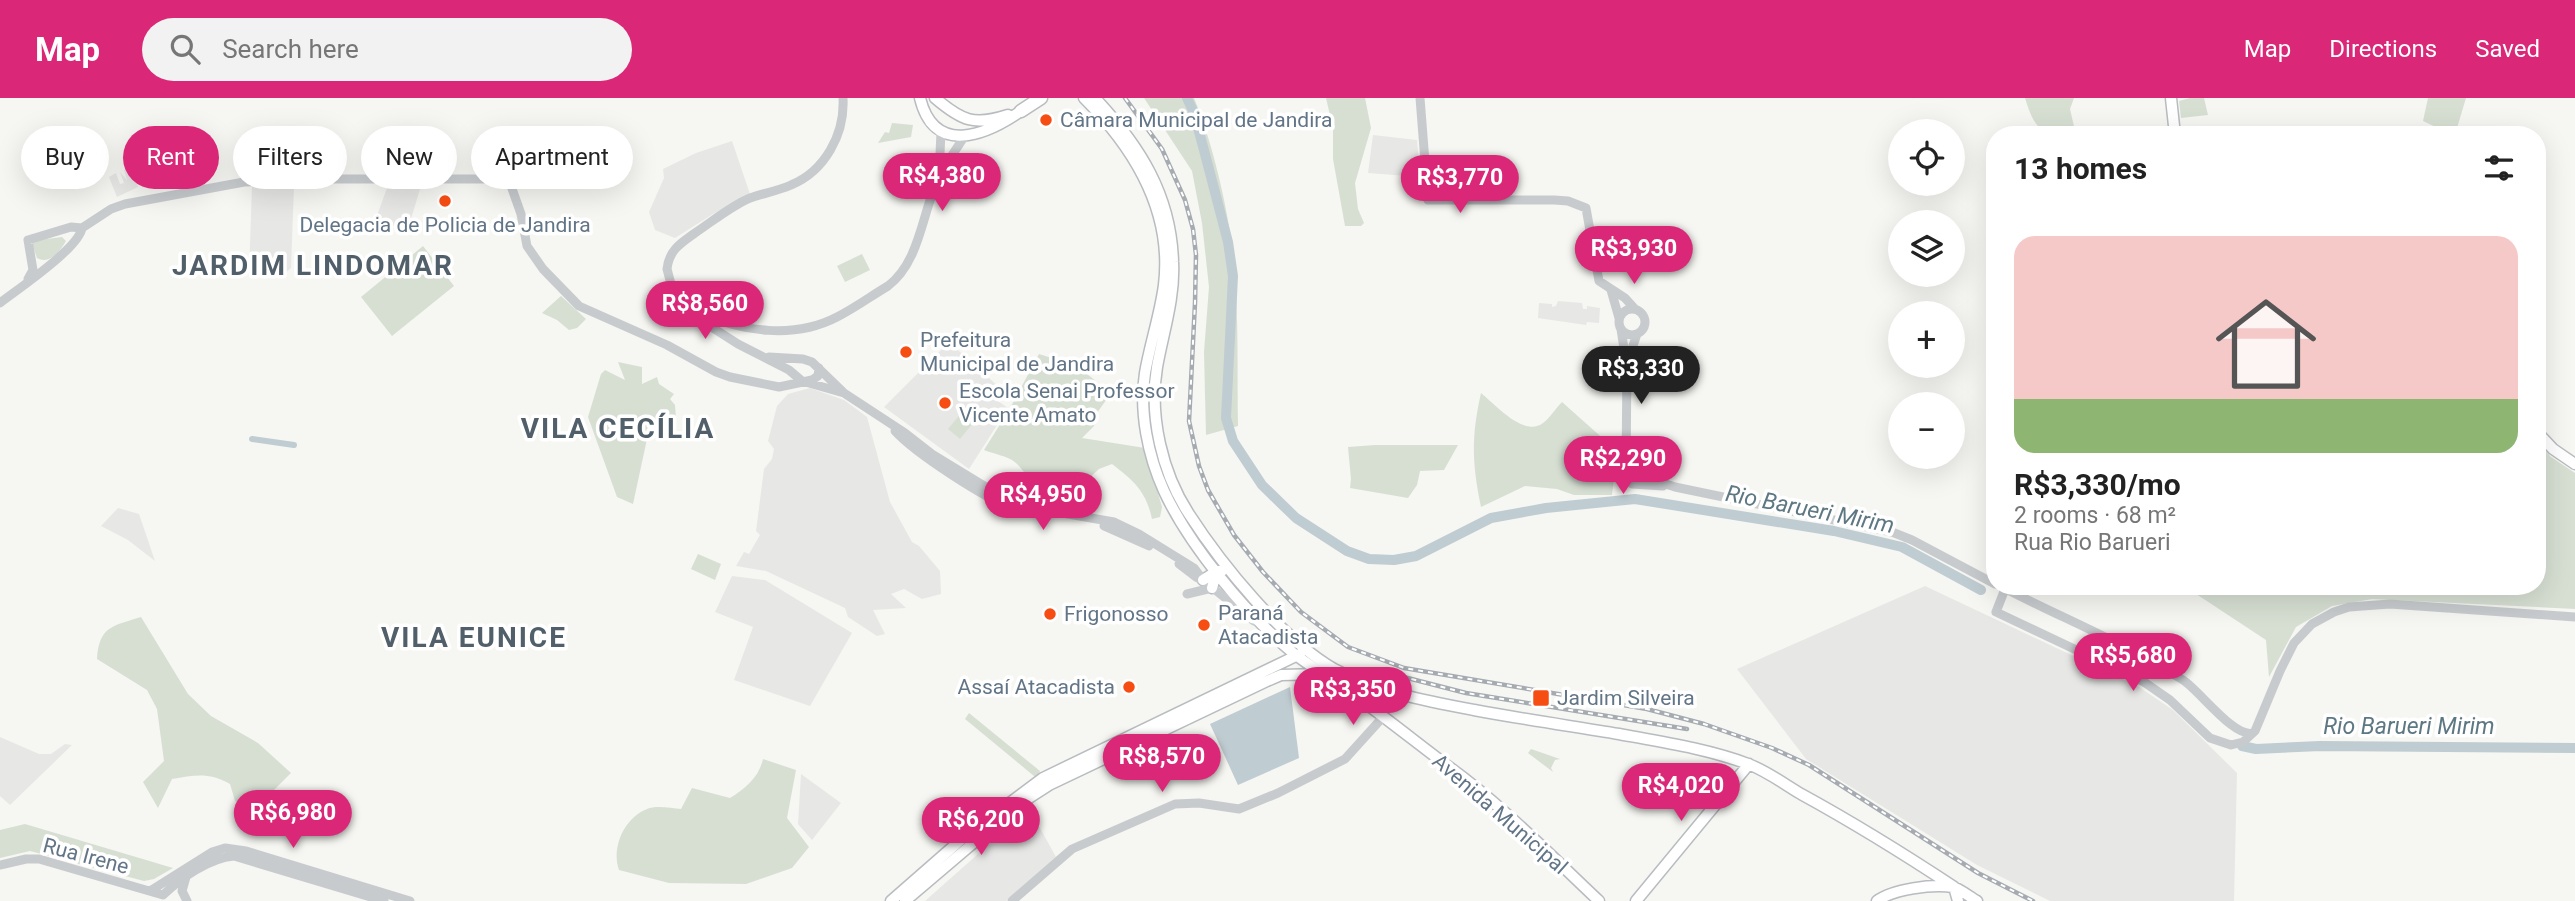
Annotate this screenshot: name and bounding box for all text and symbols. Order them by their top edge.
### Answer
search box [142,18,632,81]
text: Map [35,30,100,69]
icon: search [166,30,204,68]
text: Search here [222,34,359,64]
text: Map [2244,35,2291,63]
text: Directions [2329,35,2437,63]
text: Saved [2475,35,2540,63]
place label: Câmara Municipal de Jandira [1060,108,1332,132]
marker: Câmara Municipal de Jandira [1038,112,1054,128]
map controls [1888,119,1965,469]
button: locate [1888,119,1965,196]
chip: Buy [21,126,109,189]
chip: Rent [123,126,219,189]
chip: Filters [233,126,347,189]
chip: New [361,126,457,189]
chip: Apartment [471,126,633,189]
icon: filters [2480,149,2518,187]
text: 13 homes [2014,151,2147,186]
pin: R$4,380 [877,153,1007,213]
pin: R$3,770 [1395,156,1525,215]
text: R$4,380 [899,162,985,189]
text: R$3,770 [1417,164,1503,191]
marker: Delegacia de Policia de Jandira [437,193,453,209]
button: layers [1888,210,1965,287]
place label: Delegacia de Policia de Jandira [299,213,591,237]
pin: R$3,930 [1569,226,1699,286]
text: R$3,930 [1591,235,1677,262]
district label: JARDIM LINDOMAR [172,249,454,282]
icon: home [2203,281,2329,407]
pin: R$8,560 [640,282,770,341]
text: R$8,560 [662,290,748,317]
button: + [1888,301,1965,378]
place label: Prefeitura Municipal de Jandira [920,328,1114,376]
marker: Prefeitura Municipal de Jandira [898,344,914,360]
pin: R$3,330 [1576,346,1706,406]
text: R$3,330 [1598,355,1684,382]
place label: Escola Senai Professor Vicente Amato [959,379,1175,427]
button: − [1888,392,1965,469]
marker: Escola Senai Professor Vicente Amato [937,395,953,411]
district label: VILA CECÍLIA [521,412,715,445]
pin: R$2,290 [1558,436,1688,496]
text: R$2,290 [1580,445,1666,472]
text: R$3,330/mo [2014,467,2181,502]
pin: R$4,950 [978,472,1108,532]
water label: Rio Barueri Mirim [1723,480,1897,539]
text: R$4,950 [1000,481,1086,508]
text: 2 rooms · 68 m² [2014,502,2176,529]
text: Rua Rio Barueri [2014,529,2171,556]
place label: Paraná Atacadista [1218,601,1318,649]
place label: Frigonosso [1064,602,1169,626]
marker: Frigonosso [1042,606,1058,622]
marker: Paraná Atacadista [1196,617,1212,633]
district label: VILA EUNICE [381,621,567,654]
pin: R$5,680 [2068,634,2198,693]
text: R$5,680 [2090,642,2176,669]
pin: R$3,350 [1288,668,1418,727]
place label: Assaí Atacadista [957,675,1115,699]
text: R$3,350 [1310,676,1396,703]
marker: Assaí Atacadista [1121,679,1137,695]
place label: Jardim Silveira [1557,686,1695,710]
marker: Jardim Silveira [1531,688,1551,708]
water label: Rio Barueri Mirim [2323,713,2495,740]
pin: R$8,570 [1097,734,1227,794]
text: R$8,570 [1119,743,1205,770]
street label: Avenida Municipal [1428,749,1572,879]
pin: R$4,020 [1616,764,1746,823]
text: R$4,020 [1638,772,1724,799]
pin: R$6,980 [228,790,358,850]
pin: R$6,200 [916,798,1046,857]
text: R$6,980 [250,799,336,826]
text: R$6,200 [938,806,1024,833]
street label: Rua Irene [41,833,131,879]

